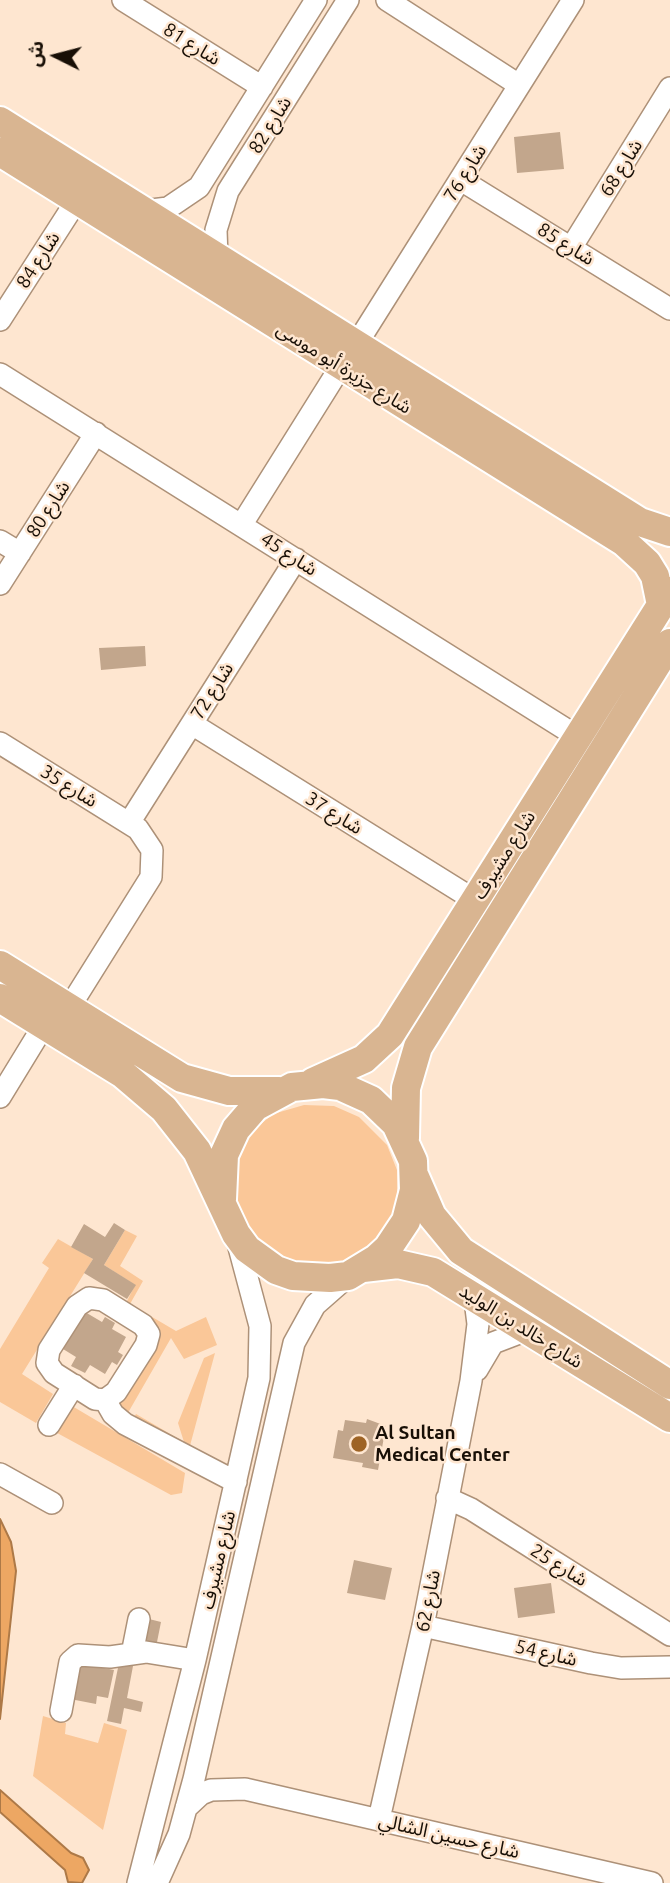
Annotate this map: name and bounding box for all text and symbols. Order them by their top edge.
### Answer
street label: شارع 81 [159,18,225,70]
north arrow [21,21,91,91]
text: ش [23,40,47,68]
street label: شارع 82 [244,92,296,158]
street label: شارع 68 [595,135,647,201]
street label: شارع 76 [439,140,491,206]
street label: شارع 85 [533,218,599,270]
street label: شارع 84 [11,227,65,293]
street label: شارع جزيرة أبو موسى [272,317,416,419]
street label: شارع 80 [21,476,75,542]
street label: شارع 45 [256,527,322,581]
street label: شارع 72 [186,658,238,724]
street label: شارع 35 [36,760,102,812]
street label: شارع 37 [301,787,367,839]
street label: شارع مشيرف [468,806,540,904]
street label: شارع خالد بن الوليد [455,1279,587,1373]
place label: Al Sultan Medical Center [375,1422,510,1466]
marker: Al Sultan Medical Center [349,1434,369,1454]
street label: شارع مشيرف [196,1509,240,1611]
street label: شارع 25 [526,1539,592,1591]
street label: شارع 62 [411,1568,445,1634]
street label: شارع 54 [513,1635,579,1671]
street label: شارع حسين الشالي [376,1809,522,1863]

